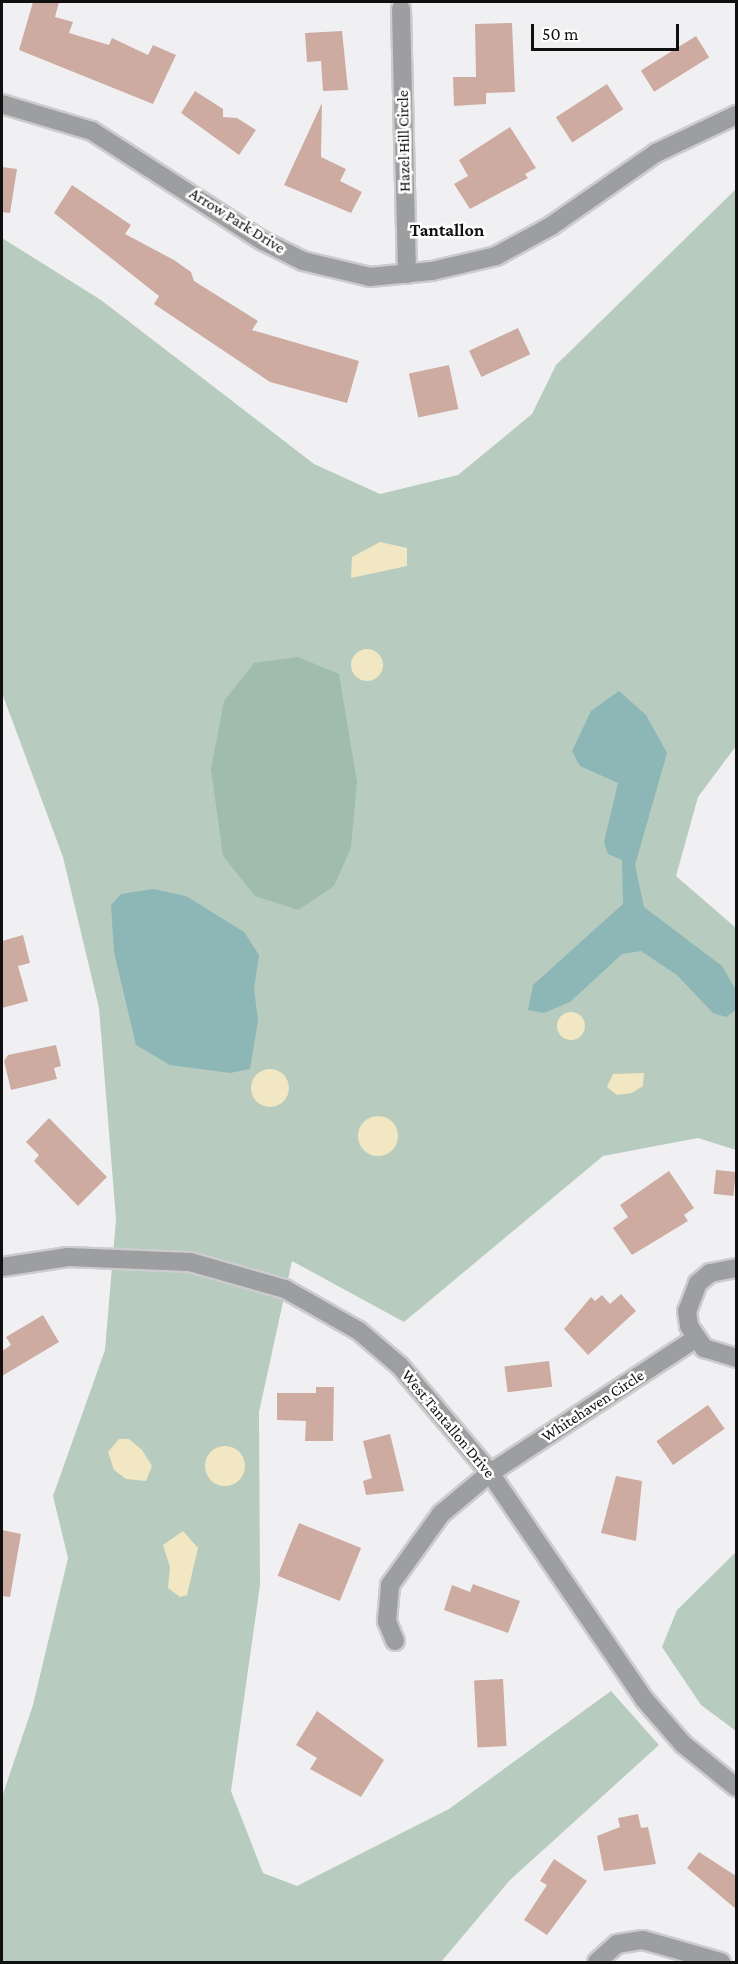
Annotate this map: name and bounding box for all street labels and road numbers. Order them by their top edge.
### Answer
street label: Hazel Hill Circle [394,90,414,192]
street label: Arrow Park Drive [186,184,288,258]
street label: West Tantallon Drive [397,1366,499,1482]
street label: Whitehaven Circle [538,1366,648,1446]

